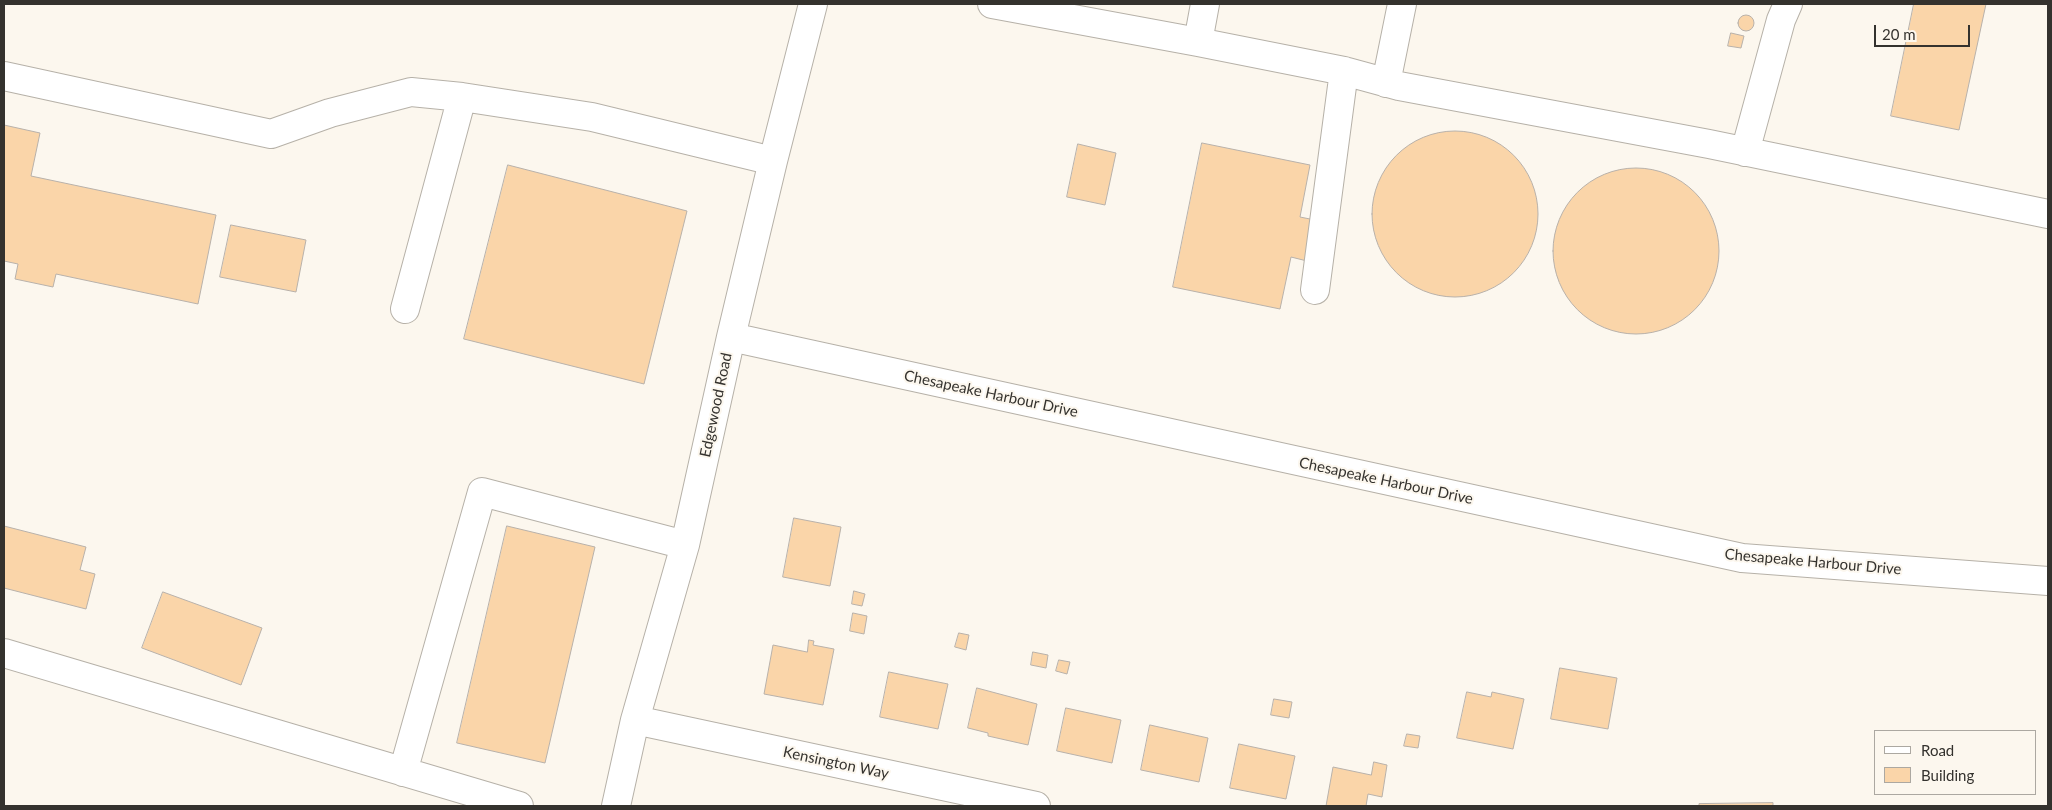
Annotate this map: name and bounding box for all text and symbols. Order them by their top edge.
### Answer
scale bar [1877,15,1973,47]
text: 20 m [1882,25,1916,43]
street label: Edgewood Road [696,351,736,459]
street label: Chesapeake Harbour Drive [902,367,1080,421]
street label: Chesapeake Harbour Drive [1297,454,1475,508]
street label: Chesapeake Harbour Drive [1724,545,1902,579]
legend [1874,730,2037,795]
text: Road [1921,741,1954,759]
street label: Kensington Way [781,743,891,783]
text: Building [1921,766,1974,784]

